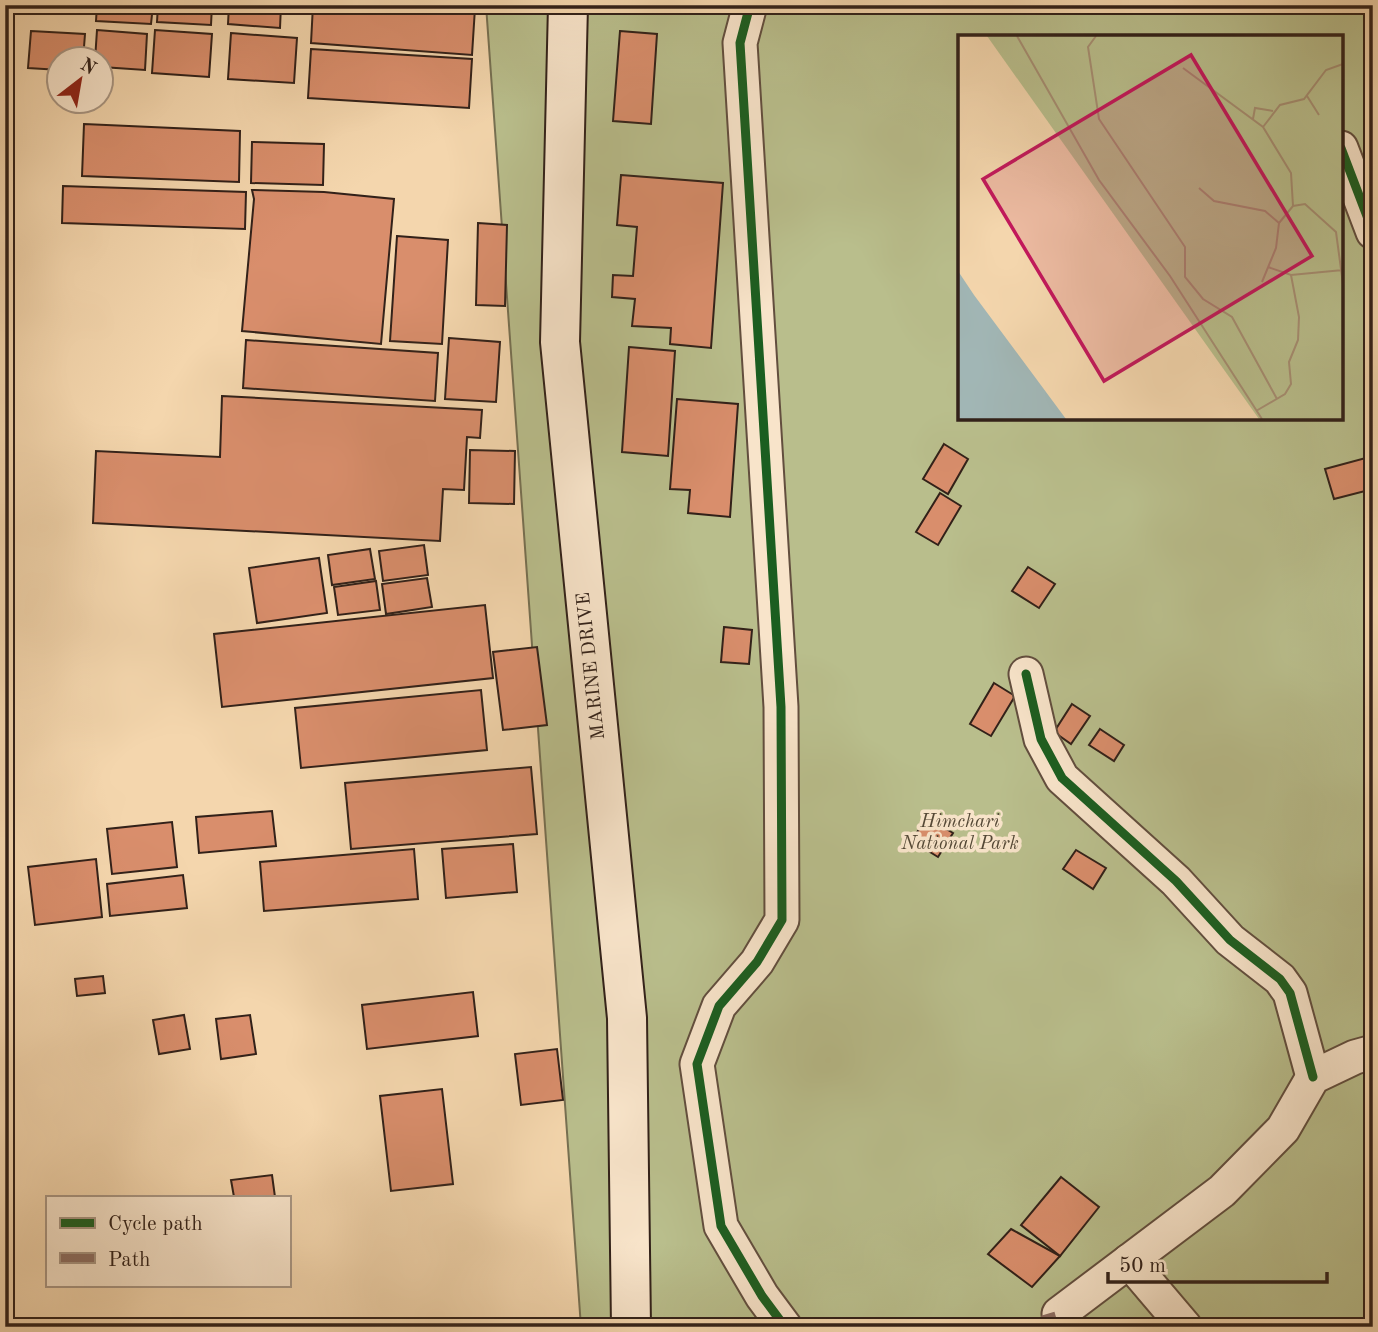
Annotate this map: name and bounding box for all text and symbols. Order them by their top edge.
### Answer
inset map [958,35,1343,420]
north arrow [46,46,116,116]
text: N [76,56,99,80]
street label: MARINE DRIVE [575,591,609,741]
park label: Himchari National Park [900,813,1019,854]
legend [46,1196,290,1286]
text: Cycle path [108,1214,203,1235]
scale bar [1108,1241,1327,1285]
text: Path [108,1250,151,1271]
text: 50 m [1119,1256,1166,1277]

